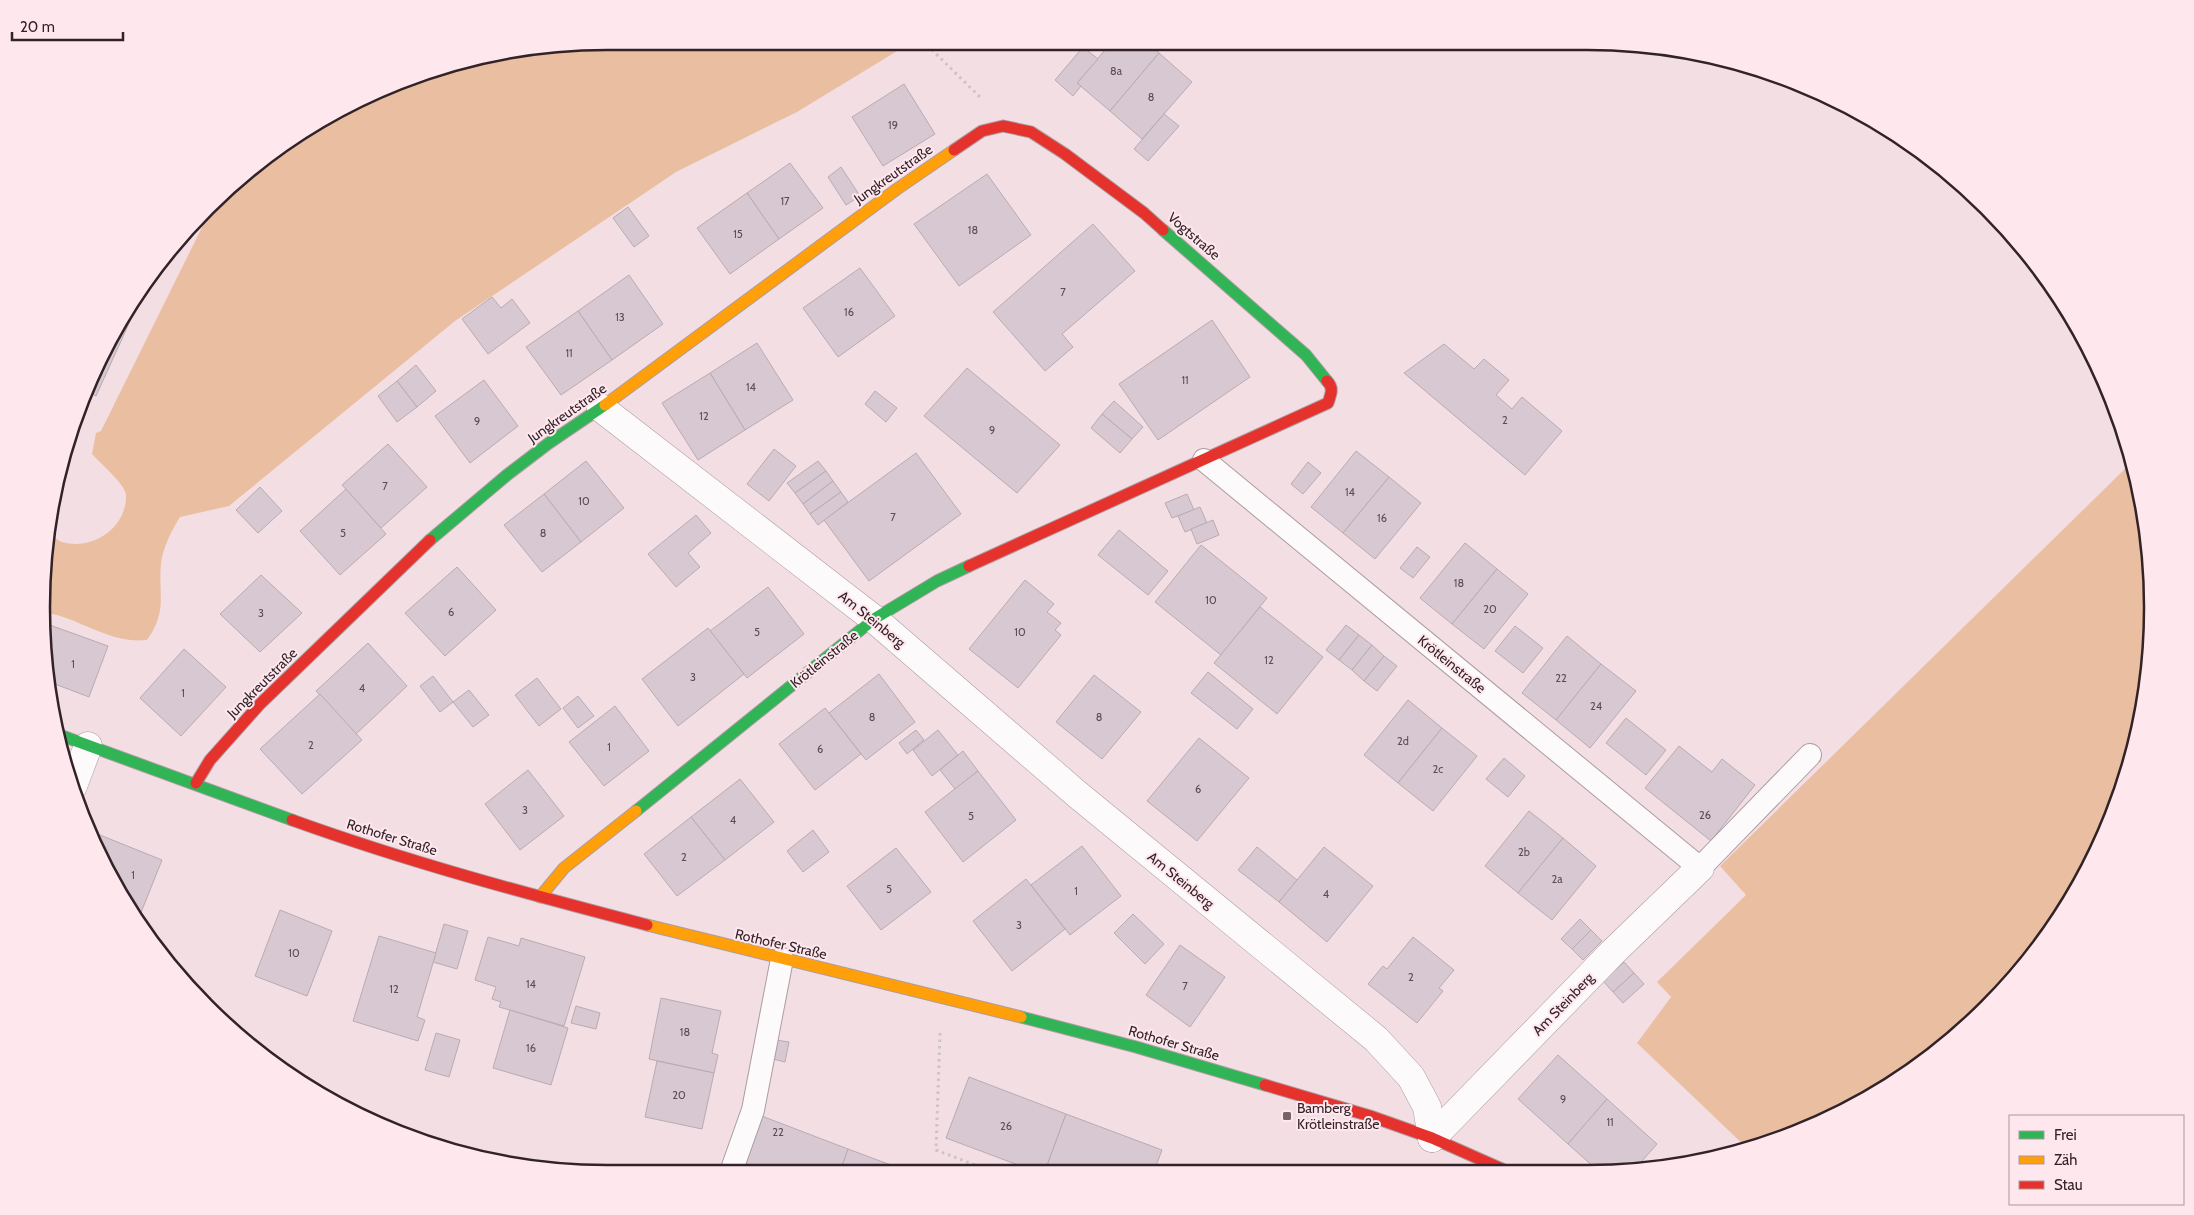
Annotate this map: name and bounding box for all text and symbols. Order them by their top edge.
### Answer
scale bar [12,10,124,42]
text: 20 m [20,18,55,36]
house number: 8a [1110,64,1123,78]
house number: 8 [1148,90,1154,104]
house number: 19 [888,118,898,132]
street label: Jungkreutstraße [849,140,936,208]
house number: 17 [780,194,790,208]
street label: Vogtstraße [1164,208,1224,264]
house number: 18 [968,223,978,237]
house number: 15 [733,227,743,241]
house number: 7 [1060,285,1066,299]
house number: 16 [844,305,854,319]
house number: 13 [615,310,625,324]
house number: 11 [565,346,573,360]
house number: 11 [1181,373,1189,387]
street label: Jungkreutstraße [523,379,610,447]
house number: 14 [746,380,757,394]
house number: 12 [699,409,709,423]
house number: 2 [1502,413,1508,427]
house number: 9 [474,414,480,428]
house number: 9 [989,423,995,437]
house number: 7 [382,479,388,493]
house number: 14 [1345,485,1356,499]
house number: 10 [578,494,590,508]
house number: 7 [890,510,896,524]
house number: 16 [1377,511,1387,525]
house number: 5 [340,526,346,540]
house number: 8 [540,526,546,540]
house number: 18 [1454,576,1464,590]
street label: Am Steinberg [835,587,910,652]
house number: 10 [1205,593,1217,607]
house number: 20 [1483,602,1497,616]
house number: 6 [448,605,454,619]
house number: 3 [258,606,264,620]
house number: 5 [754,625,760,639]
house number: 10 [1014,625,1026,639]
street label: Krötleinstraße [786,626,862,692]
street label: Krötleinstraße [1414,631,1490,697]
street label: Jungkreutstraße [222,644,301,723]
house number: 12 [1264,653,1274,667]
house number: 1 [71,657,75,671]
house number: 3 [690,670,696,684]
house number: 22 [1555,671,1567,685]
house number: 4 [359,681,366,695]
house number: 1 [181,686,185,700]
house number: 24 [1590,699,1603,713]
house number: 8 [869,710,875,724]
house number: 8 [1096,710,1102,724]
house number: 2d [1397,734,1409,748]
house number: 2 [308,738,314,752]
house number: 1 [607,740,611,754]
house number: 6 [817,742,823,756]
house number: 2c [1433,762,1443,776]
house number: 6 [1195,782,1201,796]
house number: 3 [522,803,528,817]
house number: 26 [1699,808,1711,822]
house number: 5 [968,809,974,823]
house number: 4 [730,813,737,827]
street label: Rothofer Straße [344,815,440,859]
house number: 2b [1518,845,1530,859]
street label: Am Steinberg [1144,848,1219,913]
house number: 2 [681,850,687,864]
house number: 1 [131,868,135,882]
house number: 2a [1551,872,1563,886]
house number: 5 [886,882,892,896]
house number: 1 [1074,884,1078,898]
house number: 4 [1323,887,1330,901]
house number: 3 [1016,918,1022,932]
street label: Rothofer Straße [733,925,829,963]
house number: 10 [288,946,300,960]
street label: Am Steinberg [1528,968,1598,1039]
house number: 2 [1408,970,1414,984]
house number: 14 [526,977,537,991]
house number: 7 [1182,979,1188,993]
house number: 12 [389,982,399,996]
street label: Rothofer Straße [1126,1021,1222,1065]
house number: 18 [680,1025,690,1039]
house number: 16 [526,1041,536,1055]
house number: 20 [672,1088,686,1102]
house number: 9 [1560,1092,1566,1106]
place label: Bamberg Krötleinstraße [1297,1099,1379,1133]
marker: Bamberg Krötleinstraße [1281,1110,1293,1122]
house number: 11 [1606,1115,1614,1129]
legend [2009,1115,2184,1205]
house number: 26 [1000,1119,1012,1133]
house number: 22 [772,1125,784,1139]
text: Frei [2054,1126,2077,1144]
text: Zäh [2054,1151,2077,1169]
text: Stau [2054,1176,2083,1194]

